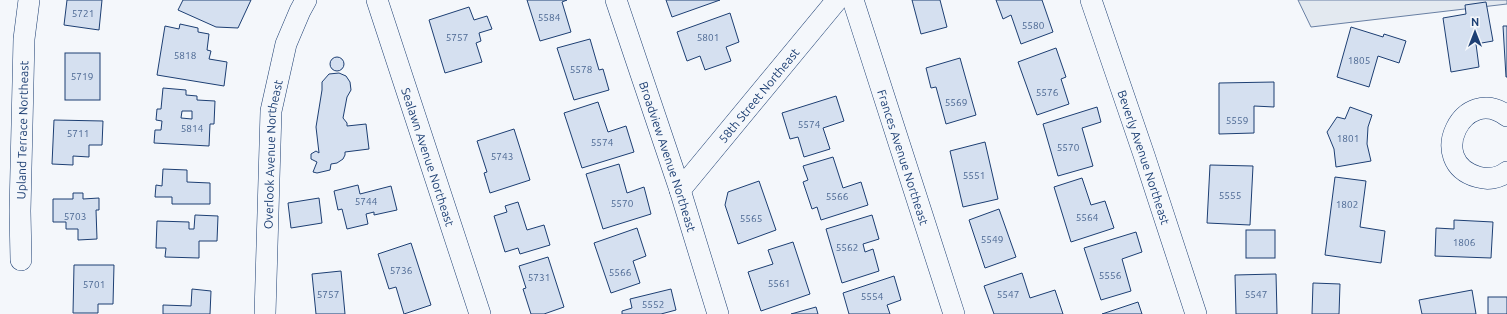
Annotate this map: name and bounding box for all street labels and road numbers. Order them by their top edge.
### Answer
street label: 58th Street Northeast [716,45,801,145]
street label: Upland Terrace Northeast [14,60,30,199]
street label: Overlook Avenue Northeast [261,78,284,229]
street label: Broadview Avenue Northeast [637,80,699,234]
street label: Sealawn Avenue Northeast [400,86,457,228]
street label: Frances Avenue Northeast [876,88,931,227]
street label: Beverly Avenue Northeast [1116,88,1173,226]

